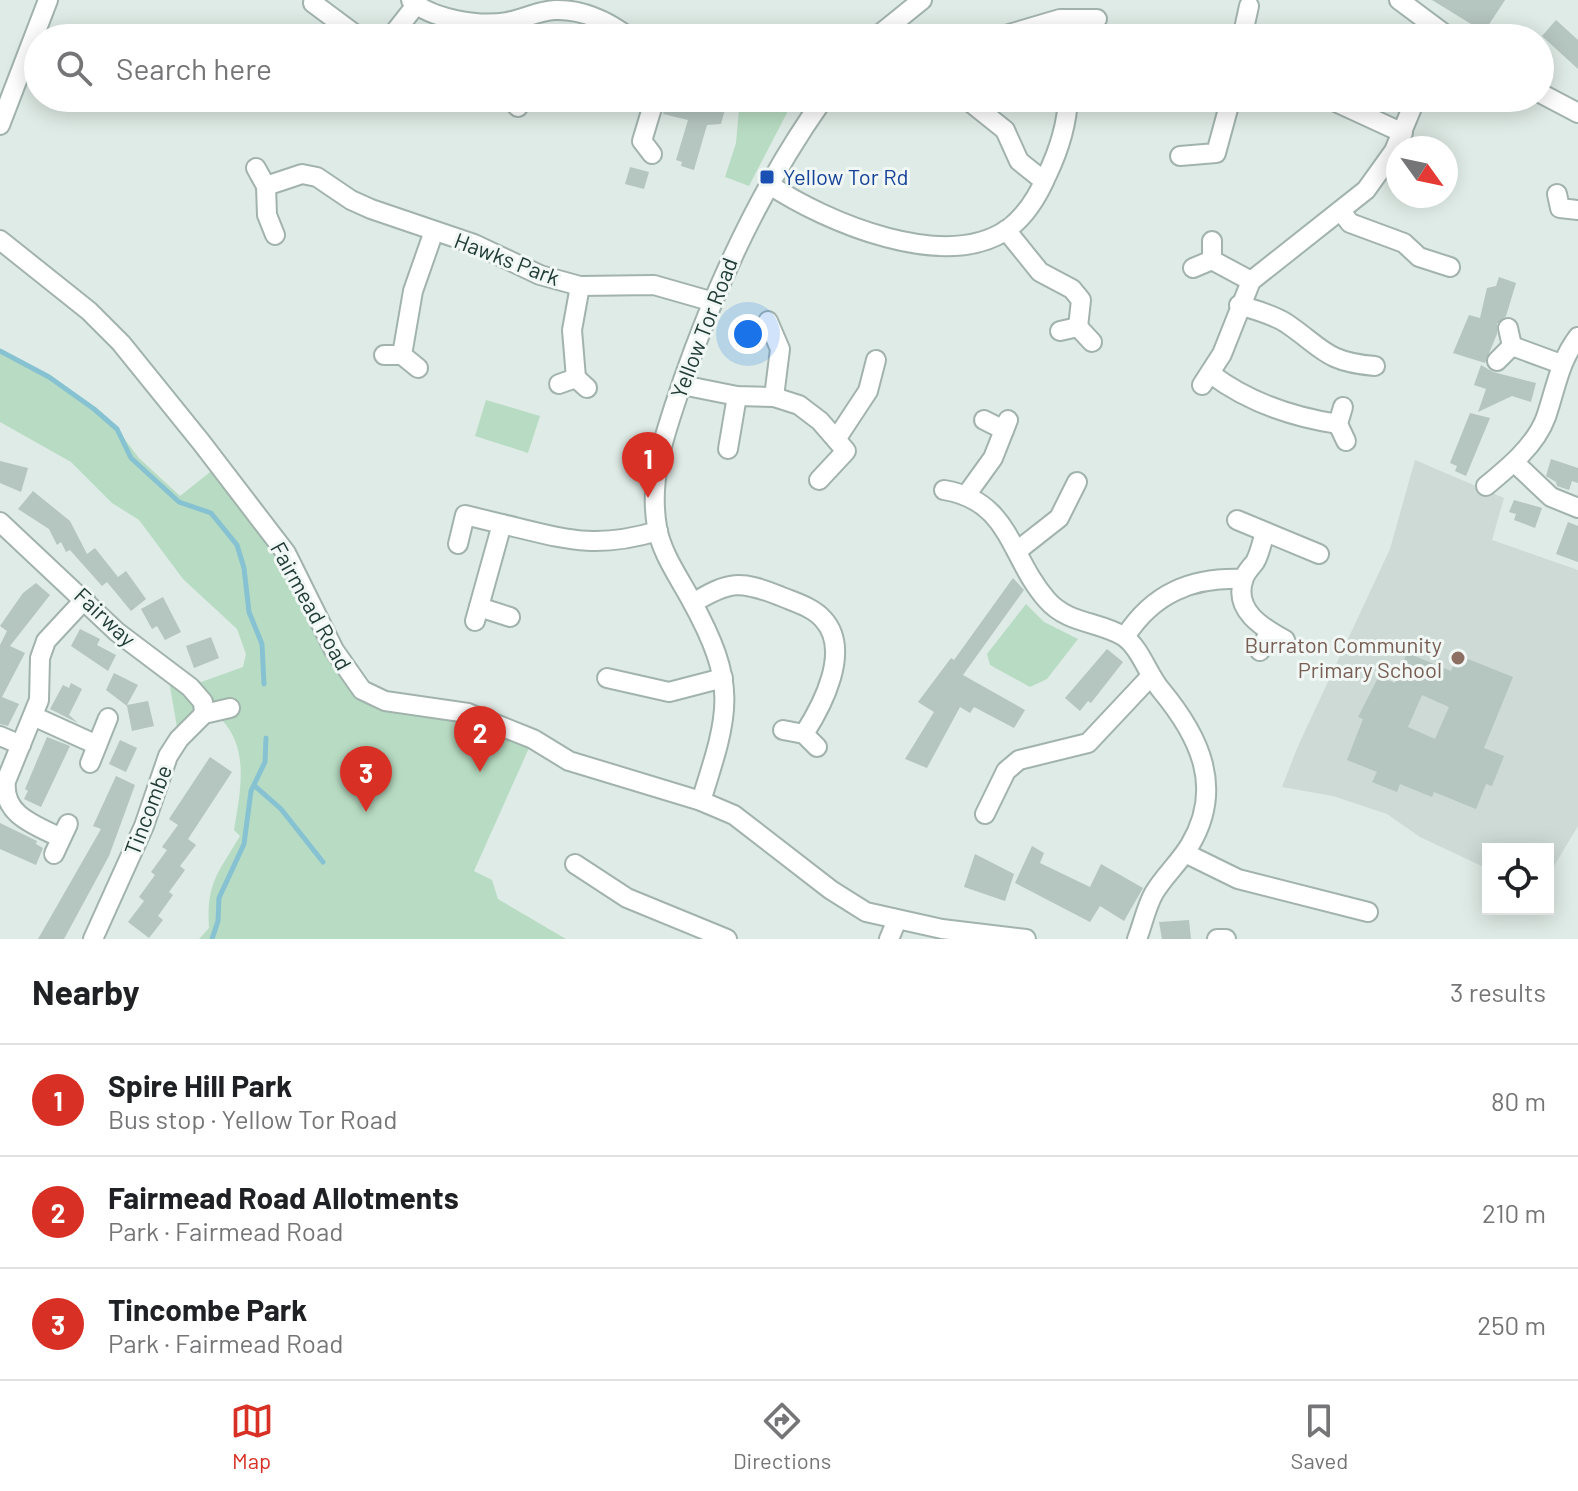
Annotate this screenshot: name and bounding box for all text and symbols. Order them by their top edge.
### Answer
search box [24,24,1554,112]
icon: search [52,46,96,90]
text: Search here [116,50,272,86]
north arrow [1386,136,1458,208]
place label: Yellow Tor Rd [783,163,909,189]
marker: Yellow Tor Rd [758,168,776,186]
street label: Hawks Park [451,226,564,290]
street label: Yellow Tor Road [664,254,742,402]
your location [728,314,768,354]
pin: 1 [622,432,674,498]
street label: Fairmead Road [266,537,358,674]
street label: Fairway [70,581,142,651]
place label: Burraton Community Primary School [1245,631,1442,682]
marker: Burraton Community Primary School [1449,649,1467,667]
pin: 2 [454,706,506,772]
pin: 3 [340,746,392,812]
street label: Tincombe [118,761,176,858]
map controls [1482,843,1554,915]
button: locate [1482,843,1554,915]
text: Nearby [32,971,140,1012]
text: 3 results [1450,976,1546,1007]
text: Spire Hill Park [108,1067,292,1103]
text: 1 [53,1085,63,1116]
text: 80 m [1491,1085,1546,1116]
text: Bus stop · Yellow Tor Road [108,1103,397,1134]
text: Fairmead Road Allotments [108,1179,459,1215]
text: 2 [51,1197,65,1228]
text: 210 m [1482,1197,1546,1228]
text: Park · Fairmead Road [108,1215,343,1246]
text: Tincombe Park [108,1291,307,1327]
text: 3 [51,1309,65,1340]
text: 250 m [1477,1309,1546,1340]
text: Park · Fairmead Road [108,1327,343,1358]
tab: Map [230,1399,274,1473]
tab: Directions [733,1399,831,1473]
tab: Saved [1291,1399,1348,1473]

